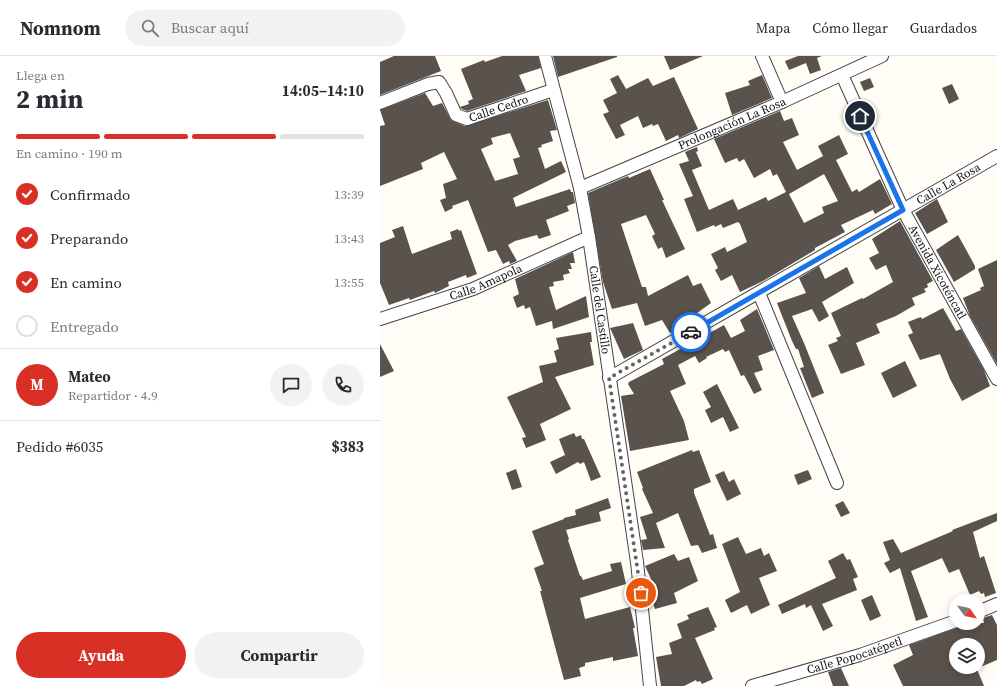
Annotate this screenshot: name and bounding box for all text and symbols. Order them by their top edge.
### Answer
search box [125,10,405,46]
text: Nomnom [20,15,101,41]
icon: search [139,17,161,39]
text: Buscar aquí [171,17,249,38]
text: Mapa [756,18,790,38]
text: Cómo llegar [812,18,888,38]
text: Guardados [910,18,977,38]
text: Llega en [16,67,65,84]
text: 14:05–14:10 [282,80,364,101]
text: 2 min [16,81,83,117]
street label: Calle Cedro [467,91,531,126]
street label: Prolongación La Rosa [675,93,789,153]
pin [843,99,877,133]
icon: home [849,105,871,127]
text: En camino · 190 m [16,145,122,162]
street label: Calle La Rosa [913,159,984,209]
icon: check [16,183,38,205]
text: Confirmado [50,184,130,205]
text: 13:39 [334,186,364,203]
street label: Avenida Xicoténcatl [905,222,970,323]
icon: check [16,227,38,249]
text: Preparando [50,228,128,249]
text: 13:43 [334,230,364,247]
street label: Calle Amapola [447,260,525,304]
street label: Calle del Castillo [585,265,614,355]
icon: check [16,271,38,293]
text: En camino [50,272,122,293]
text: 13:55 [334,274,364,291]
courier [671,312,711,352]
text: Entregado [50,316,119,337]
icon: car [680,321,702,343]
button: chat [270,364,312,406]
button: phone [322,364,364,406]
text: Mateo [68,366,111,387]
text: M [30,374,44,395]
text: Repartidor · 4.9 [68,387,158,404]
text: Pedido #6035 [16,436,103,457]
text: $383 [331,436,364,457]
pin [624,576,658,610]
icon: bag [630,582,652,604]
north arrow [949,594,985,630]
map controls [949,594,985,674]
button: Ayuda [16,632,186,678]
button: Compartir [194,632,364,678]
street label: Calle Popocatépetl [805,633,905,678]
button: layers [949,638,985,674]

